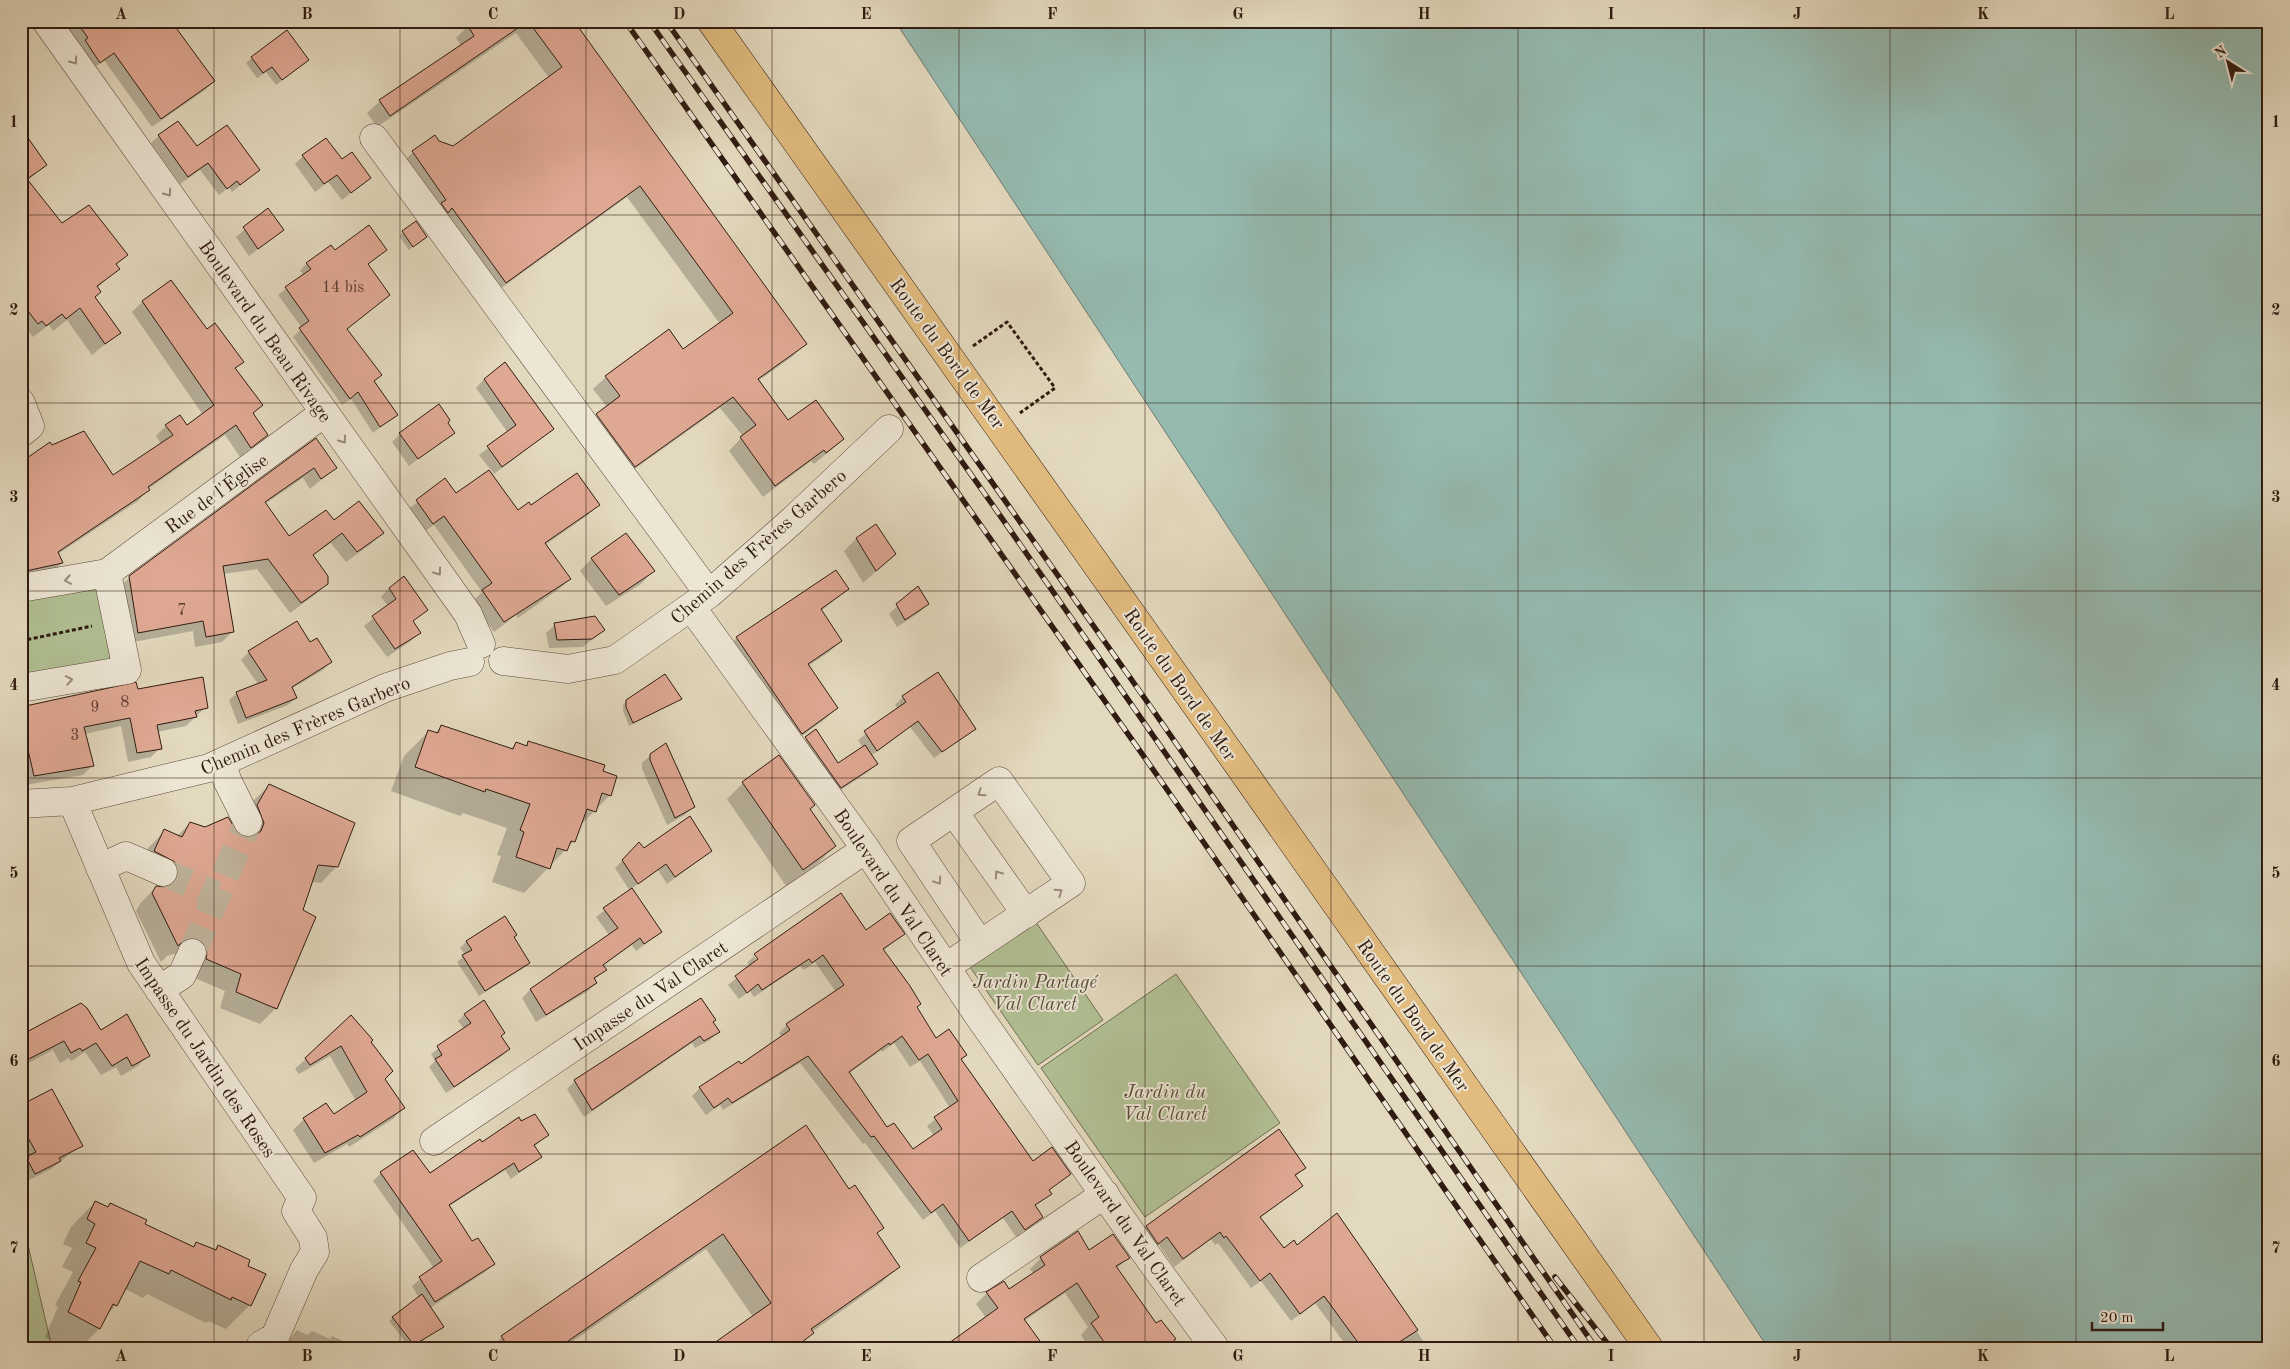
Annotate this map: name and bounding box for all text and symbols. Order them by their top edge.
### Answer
text: A [115,7,127,23]
text: B [301,7,313,23]
text: C [488,7,498,23]
text: D [673,7,685,23]
text: E [860,7,872,23]
text: F [1047,7,1058,23]
text: G [1232,7,1244,23]
text: H [1417,7,1431,23]
text: I [1607,7,1615,23]
text: J [1793,7,1802,23]
text: K [1977,7,1989,23]
text: L [2164,7,2175,23]
north arrow [2202,38,2252,88]
text: N [2213,43,2230,61]
one-way arrow [68,55,77,65]
text: 1 [9,115,19,131]
text: 1 [2271,115,2281,131]
one-way arrow [162,188,171,197]
street label: Boulevard du Beau Rivage [194,238,334,427]
street label: Route du Bord de Mer [885,276,1007,434]
house number: 14 bis [322,280,364,296]
text: 2 [9,303,19,319]
text: 2 [2271,303,2281,319]
one-way arrow [338,434,346,443]
street label: Rue de l'Église [160,448,272,539]
street label: Chemin des Frères Garbero [668,467,851,629]
text: 3 [9,490,19,506]
text: 3 [2271,490,2281,506]
one-way arrow [432,566,441,576]
one-way arrow [64,574,73,584]
house number: 7 [177,603,187,619]
street label: Route du Bord de Mer [1119,606,1239,765]
street label: Chemin des Frères Garbero [198,674,414,780]
one-way arrow [65,675,74,685]
text: 4 [9,678,19,694]
text: 4 [2271,678,2281,694]
house number: 8 [120,695,130,711]
house number: 9 [90,700,100,716]
house number: 3 [70,728,80,744]
one-way arrow [977,787,986,797]
street label: Boulevard du Val Claret [829,806,955,980]
text: 5 [9,866,19,882]
text: 5 [2271,866,2281,882]
one-way arrow [995,870,1004,880]
one-way arrow [932,876,941,885]
one-way arrow [1054,888,1063,898]
street label: Route du Bord de Mer [1352,937,1472,1096]
street label: Impasse du Val Claret [571,939,732,1056]
street label: Impasse du Jardin des Roses [130,955,278,1162]
park label: Jardin Partagé Val Claret [973,974,1099,1015]
text: 6 [9,1054,19,1070]
text: 6 [2271,1054,2281,1070]
park label: Jardin du Val Claret [1123,1084,1208,1125]
street label: Boulevard du Val Claret [1060,1138,1188,1311]
text: 7 [9,1241,19,1257]
text: 7 [2271,1241,2281,1257]
scale bar [2092,1299,2164,1331]
text: 20 m [2100,1311,2134,1326]
text: A [115,1349,127,1365]
text: B [301,1349,313,1365]
text: C [488,1349,498,1365]
text: D [673,1349,685,1365]
text: E [860,1349,872,1365]
text: F [1047,1349,1058,1365]
text: G [1232,1349,1244,1365]
text: H [1417,1349,1431,1365]
text: I [1607,1349,1615,1365]
text: J [1793,1349,1802,1365]
text: K [1977,1349,1989,1365]
text: L [2164,1349,2175,1365]

